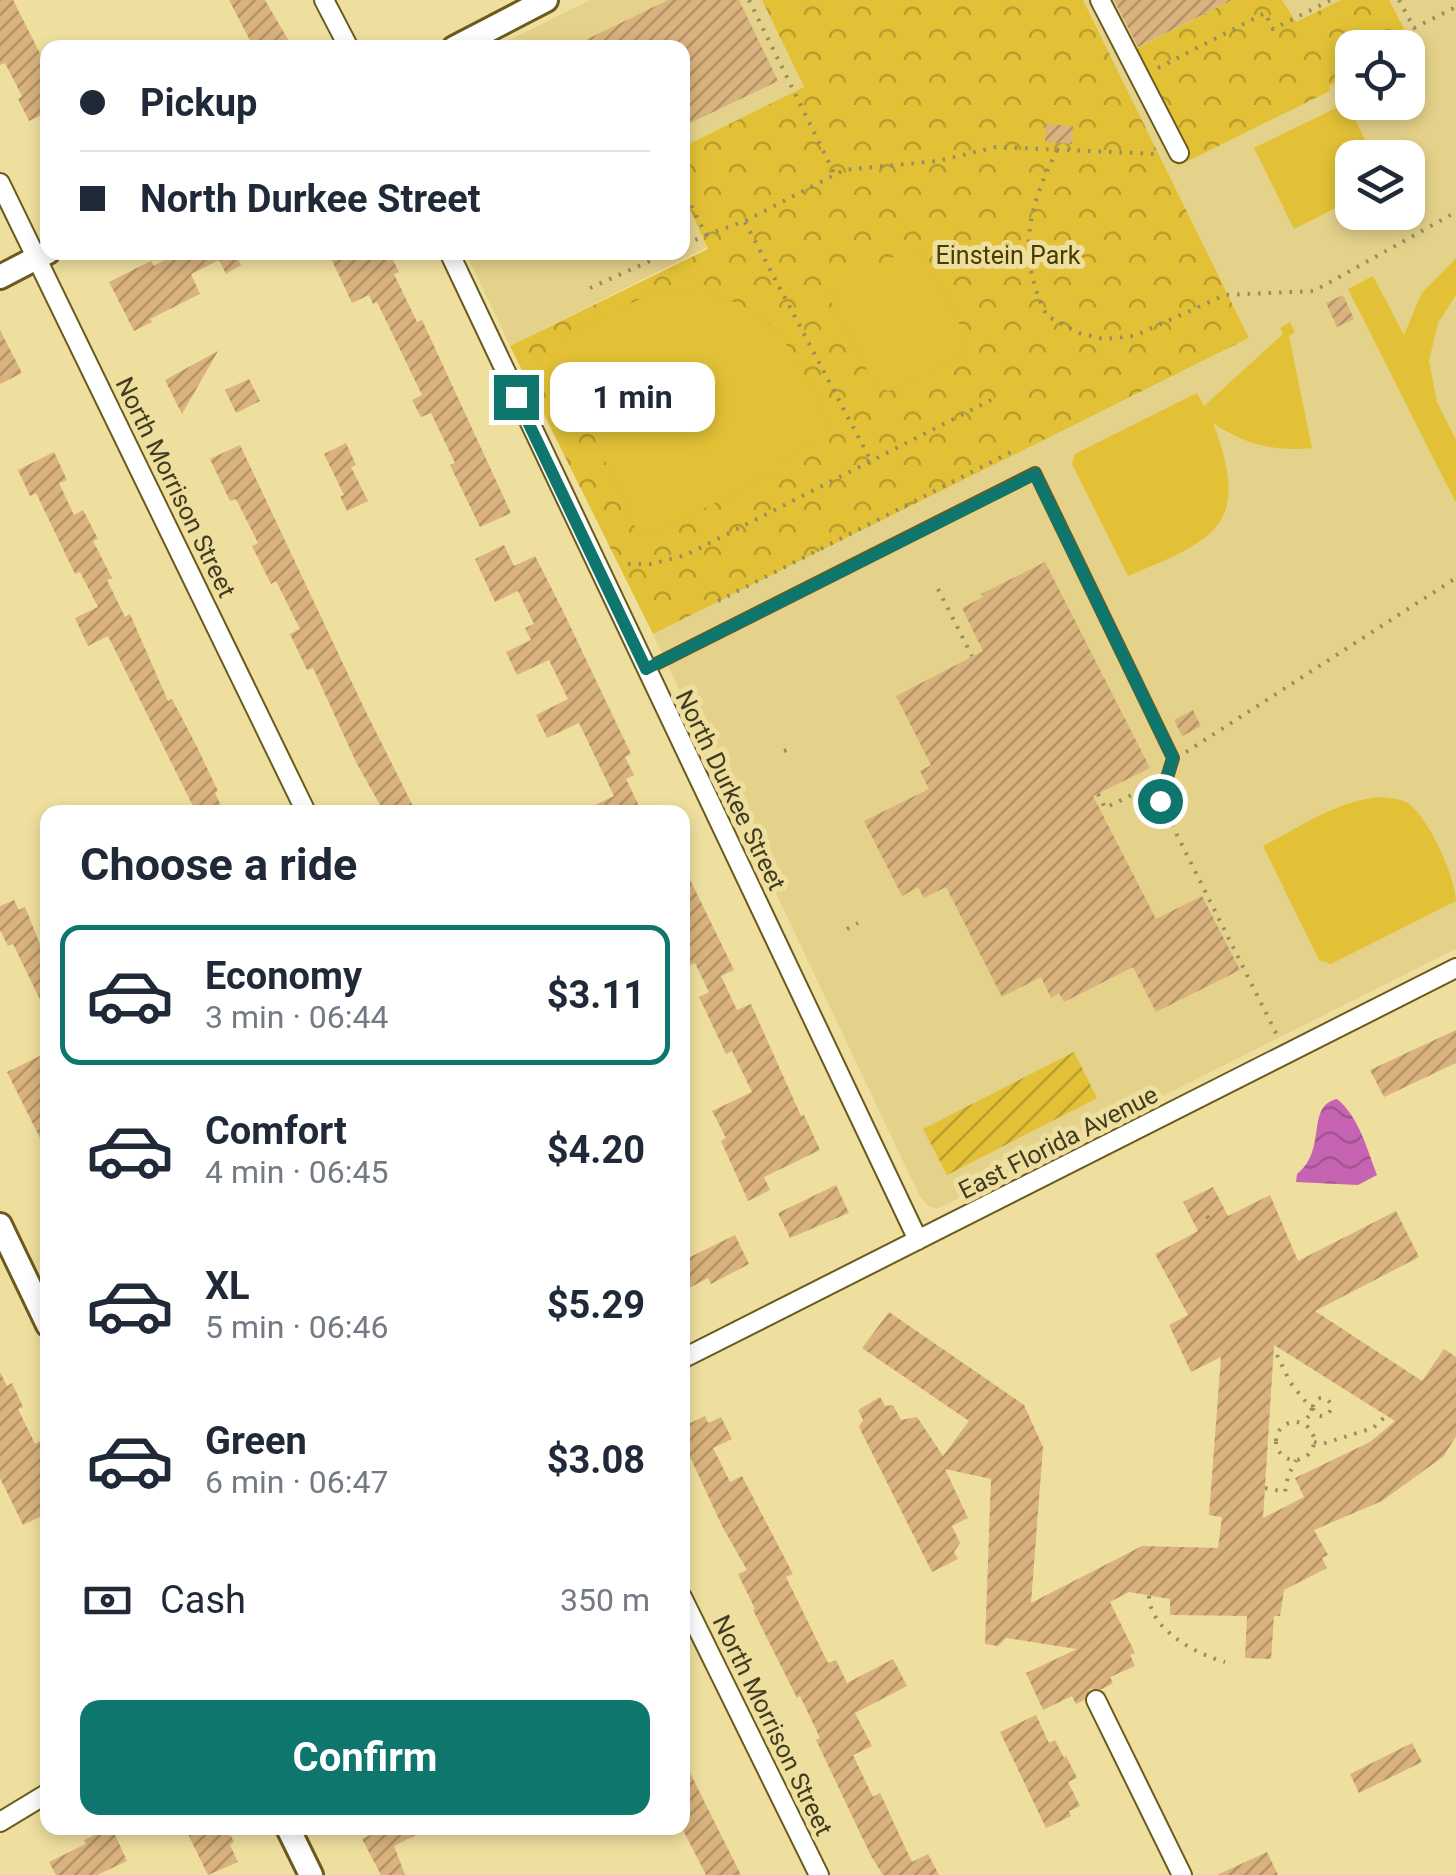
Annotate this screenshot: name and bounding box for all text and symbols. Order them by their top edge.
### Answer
map controls [1335,30,1425,230]
button: locate [1335,30,1425,120]
text: Pickup [140,81,257,125]
button: layers [1335,140,1425,230]
text: North Durkee Street [140,177,481,221]
park label: Einstein Park [936,241,1081,270]
callout: 1 min [551,362,716,432]
street label: North Morrison Street [110,372,242,602]
route end [494,375,539,420]
text: 1 min [592,378,673,416]
street label: North Durkee Street [669,685,792,895]
route start [1138,779,1183,824]
text: Choose a ride [80,838,357,891]
icon: car [85,950,175,1040]
text: Economy [205,954,362,998]
text: $3.11 [547,973,645,1017]
text: 3 min · 06:44 [205,998,388,1036]
street label: East Florida Avenue [954,1080,1163,1205]
icon: car [85,1105,175,1195]
text: Comfort [205,1109,347,1153]
text: $4.20 [547,1128,645,1172]
text: 4 min · 06:45 [205,1153,388,1191]
icon: car [85,1260,175,1350]
text: XL [205,1264,250,1308]
text: $5.29 [547,1283,645,1327]
text: 5 min · 06:46 [205,1308,388,1346]
icon: car [85,1415,175,1505]
text: Green [205,1419,307,1463]
text: $3.08 [547,1438,645,1482]
text: 6 min · 06:47 [205,1463,388,1501]
icon: cash [80,1573,135,1628]
text: Cash [160,1578,246,1622]
text: 350 m [560,1581,650,1619]
street label: North Morrison Street [707,1610,839,1840]
button: Confirm [80,1700,650,1815]

